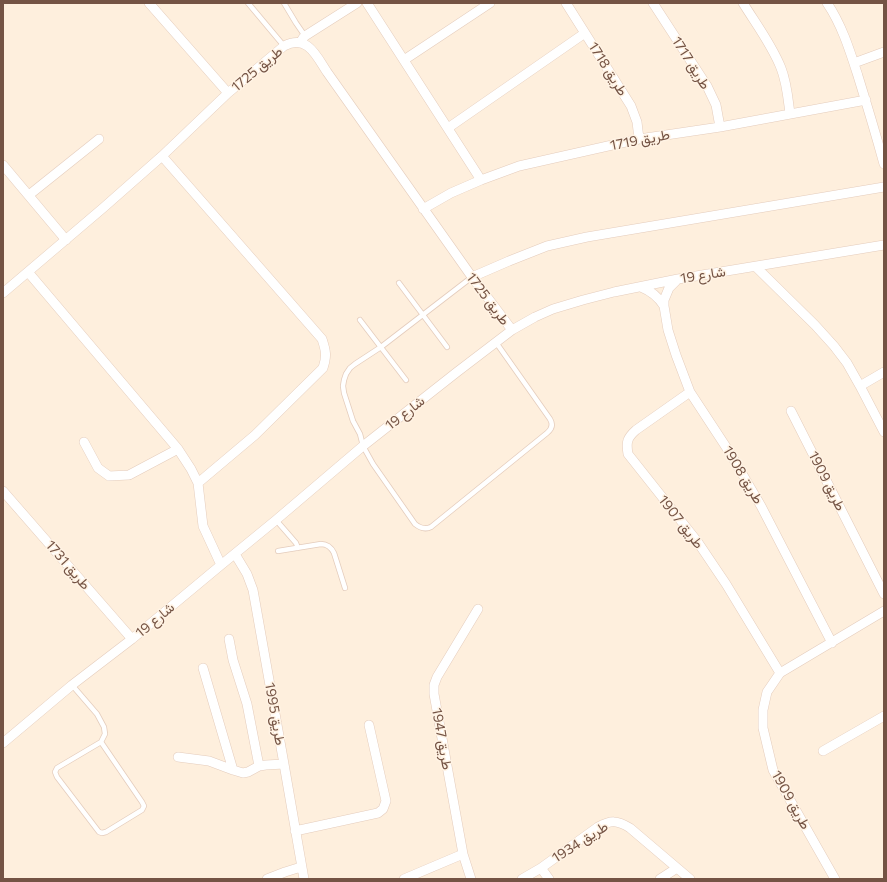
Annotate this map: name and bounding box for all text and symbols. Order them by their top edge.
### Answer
street label: طريق 1717 [668,33,714,93]
street label: طريق 1718 [585,39,631,99]
street label: طريق 1725 [228,43,286,95]
street label: طريق 1719 [609,126,671,154]
street label: شارع 19 [679,263,727,287]
street label: طريق 1725 [463,269,513,329]
street label: شارع 19 [382,392,428,434]
street label: طريق 1908 [719,443,767,507]
street label: طريق 1909 [805,448,849,514]
street label: طريق 1907 [655,492,707,552]
street label: طريق 1731 [42,537,94,593]
street label: شارع 19 [132,599,178,641]
street label: طريق 1995 [261,681,289,747]
street label: طريق 1947 [428,707,456,771]
street label: طريق 1909 [768,768,814,832]
street label: طريق 1934 [549,818,611,866]

